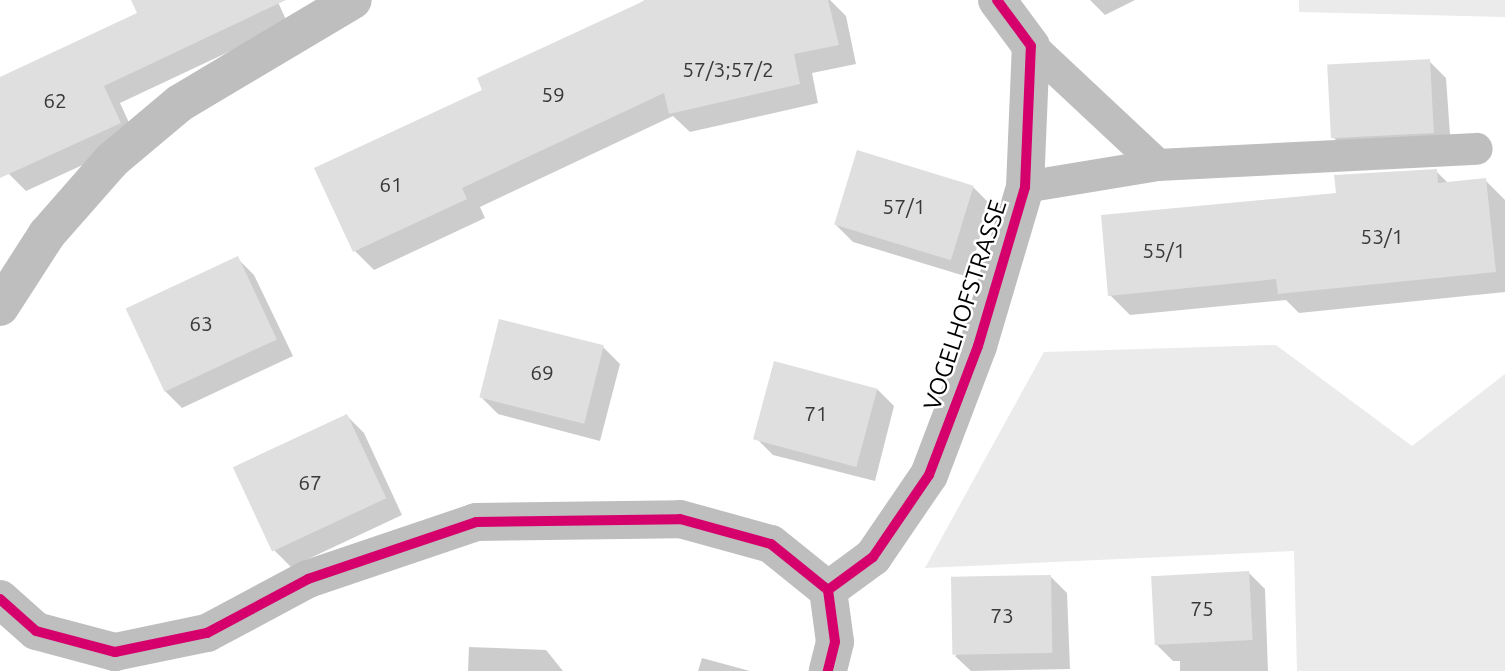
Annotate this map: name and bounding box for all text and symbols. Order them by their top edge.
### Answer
house number: 57/3;57/2 [682,56,774,82]
house number: 59 [541,81,565,107]
house number: 62 [43,87,67,113]
house number: 61 [379,171,403,197]
house number: 57/1 [882,193,926,219]
street label: VOGELHOFSTRASSE [917,196,1013,414]
house number: 53/1 [1360,223,1404,249]
house number: 55/1 [1142,237,1186,263]
house number: 63 [189,310,213,336]
house number: 69 [530,359,554,385]
house number: 71 [804,400,828,426]
house number: 67 [298,469,322,495]
house number: 75 [1190,595,1214,621]
house number: 73 [990,602,1014,628]

